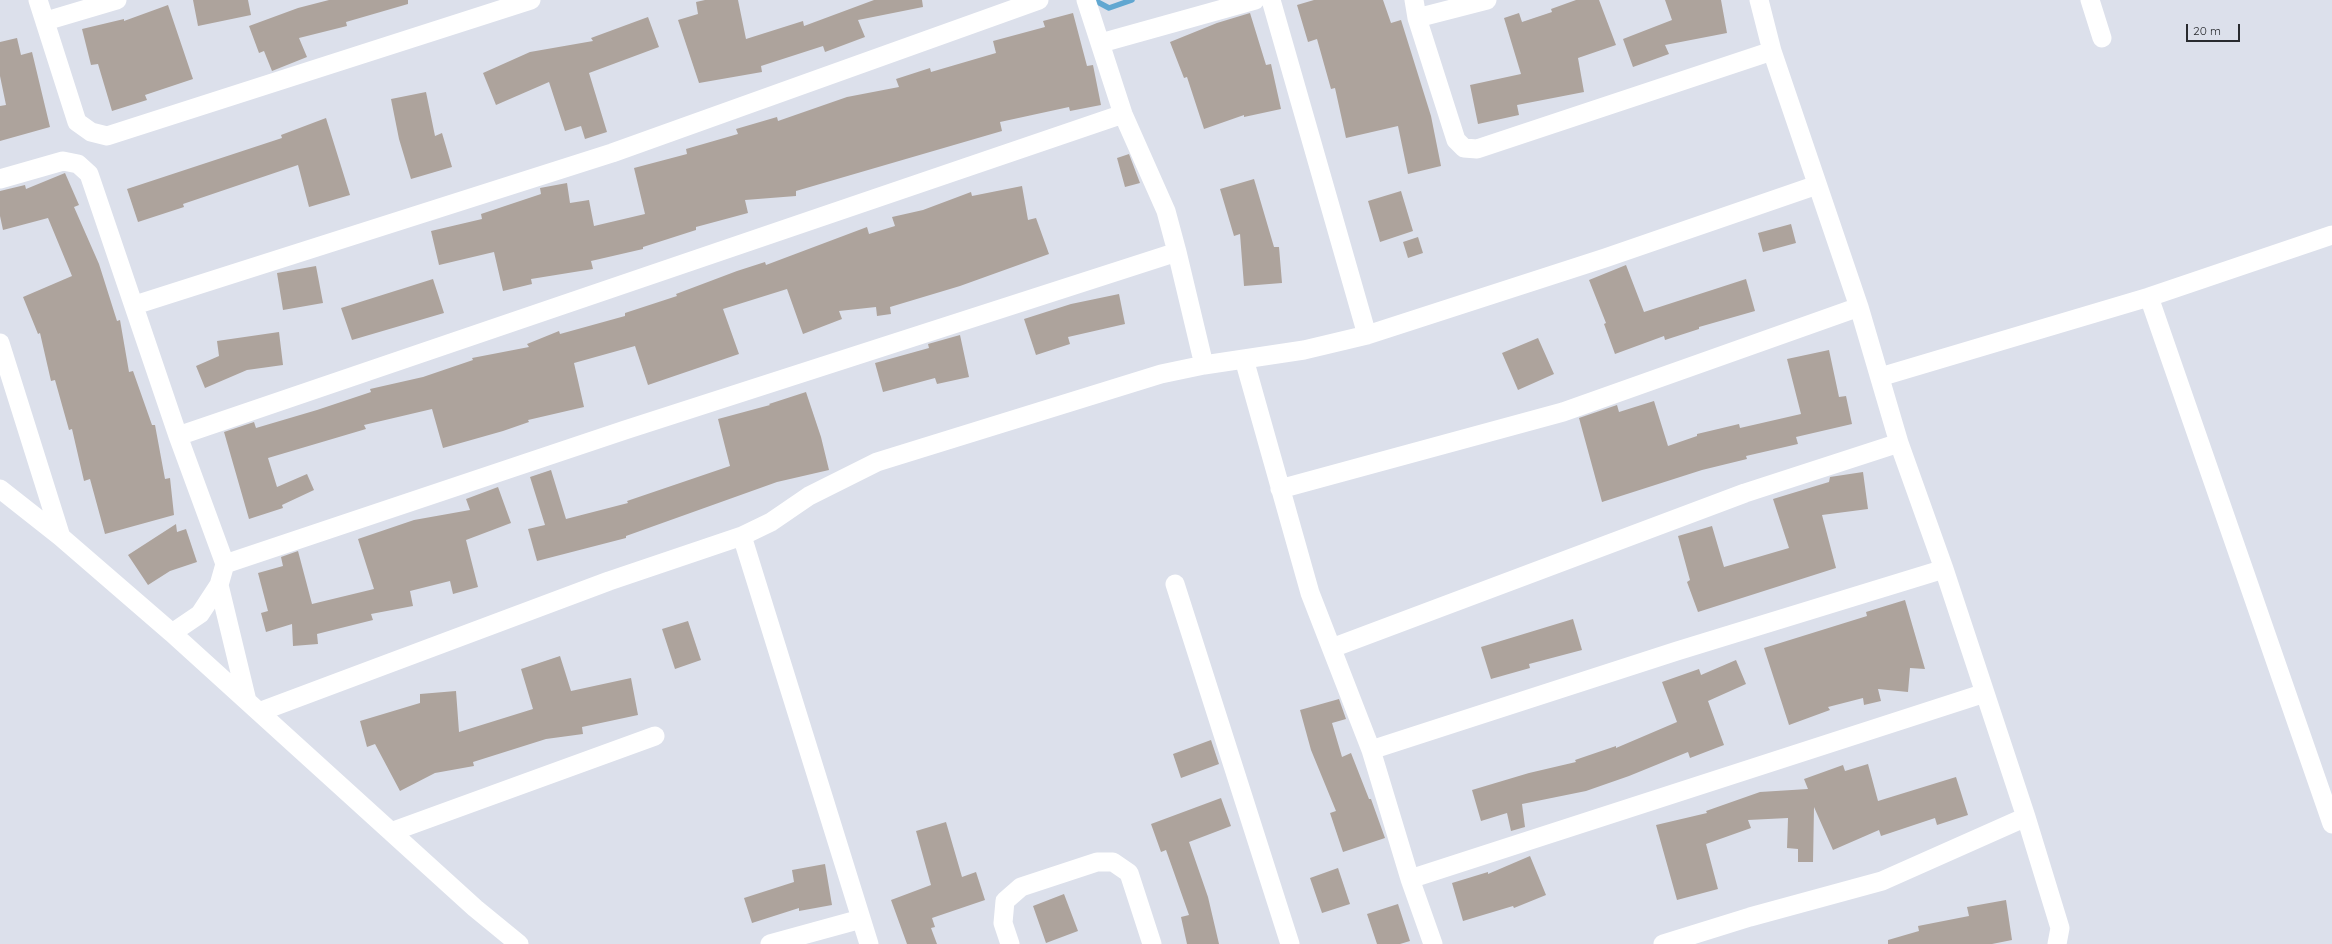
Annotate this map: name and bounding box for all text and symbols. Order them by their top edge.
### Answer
scale bar [2188,16,2242,42]
text: 20 m [2193,23,2221,38]

